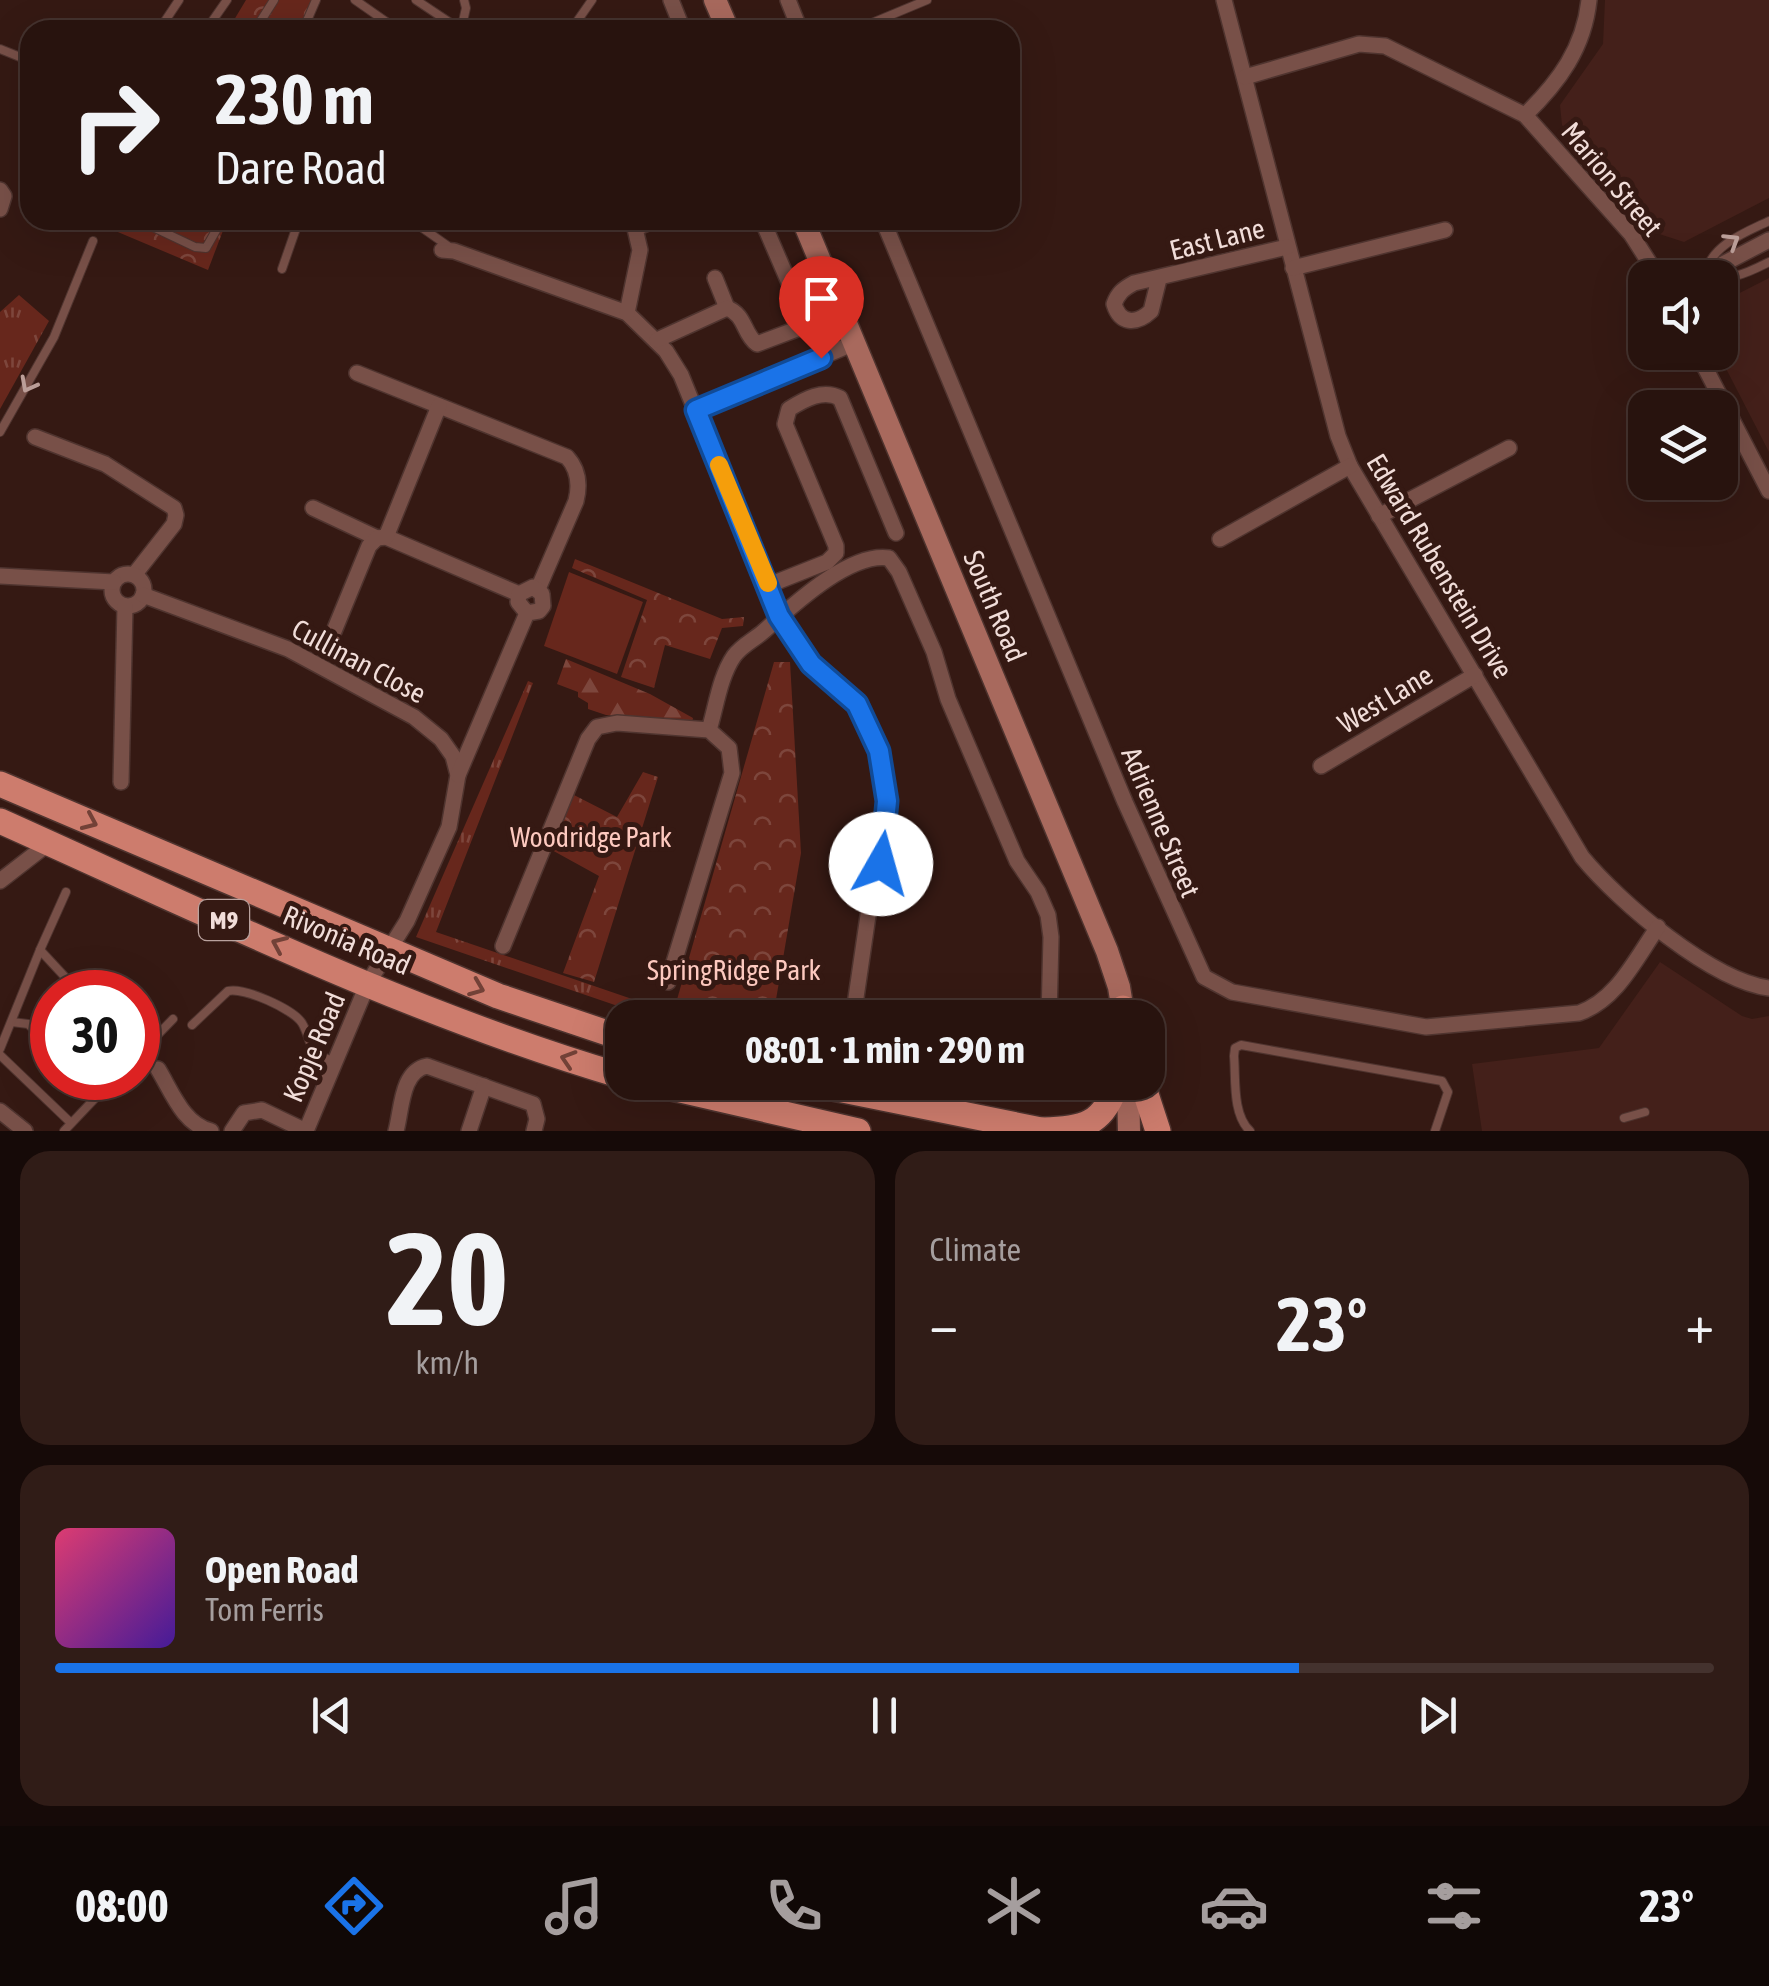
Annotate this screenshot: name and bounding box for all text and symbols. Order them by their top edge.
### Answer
text: 230 m [215,59,374,139]
icon: right [50,60,180,190]
street label: Marion Street [1555,116,1669,242]
text: Dare Road [215,142,387,194]
street label: East Lane [1166,212,1268,266]
one-way arrow [1721,235,1739,254]
pin [779,256,864,359]
map controls [1628,260,1738,500]
button: sound [1628,260,1738,370]
icon: arrive [794,271,849,326]
one-way arrow [20,374,40,392]
button: layers [1628,390,1738,500]
street label: Edward Rubenstein Drive [1360,448,1520,684]
street label: South Road [957,546,1033,666]
street label: Cullinan Close [287,612,431,710]
street label: West Lane [1332,658,1438,740]
street label: Adrienne Street [1115,742,1207,902]
one-way arrow [80,810,98,830]
position arrow [829,812,933,916]
park label: Woodridge Park [510,821,672,853]
street label: Rivonia Road [279,899,415,981]
road number: M9 [199,900,249,940]
one-way arrow [271,936,289,956]
park label: SpringRidge Park [647,954,821,986]
speed limit sign: 30 [30,970,160,1100]
one-way arrow [467,976,485,996]
street label: Kopje Road [277,987,351,1107]
text: 08:01 · 1 min · 290 m [745,1028,1025,1071]
one-way arrow [561,1050,578,1070]
text: 20 [386,1204,508,1353]
text: Climate [930,1231,1021,1268]
text: 23° [1276,1281,1367,1367]
text: − [930,1292,958,1355]
text: + [1685,1292,1714,1355]
text: km/h [416,1344,479,1381]
text: Open Road [205,1548,359,1591]
text: Tom Ferris [205,1591,324,1628]
icon: previous [304,1688,359,1743]
icon: pause [857,1688,912,1743]
icon: next [1410,1688,1465,1743]
icon: directions [319,1871,389,1941]
icon: music [539,1871,609,1941]
icon: phone [759,1871,829,1941]
icon: climate [979,1871,1049,1941]
icon: car [1199,1871,1269,1941]
icon: filters [1419,1871,1489,1941]
text: 08:00 [75,1880,169,1932]
text: 23° [1639,1880,1694,1932]

